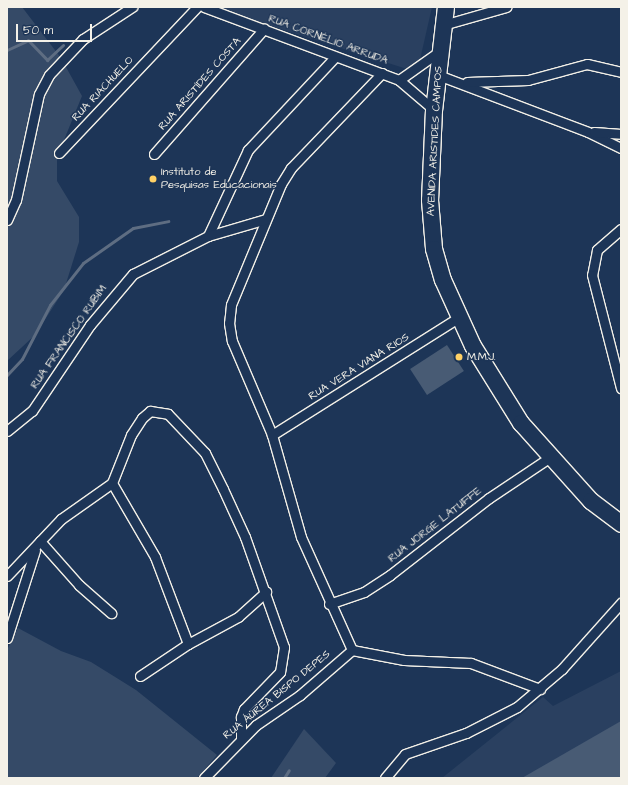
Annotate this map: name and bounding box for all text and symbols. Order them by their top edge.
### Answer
street label: RUA CORNÉLIO ARRUDA [267,12,389,68]
scale bar [18,16,94,42]
text: 50 m [23,22,53,39]
street label: RUA ARISTÍDES COSTA [156,35,244,133]
street label: RUA RIACHUELO [69,54,137,124]
street label: AVENIDA ARISTIDES CAMPOS [424,66,446,216]
place label: Instituto de Pesquisas Educacionais [161,166,277,192]
marker: Instituto de Pesquisas Educacionais [148,174,158,184]
street label: RUA FRANCISCO RUBIM [28,283,110,391]
street label: RUA VERA VIANA RIOS [306,331,412,403]
place label: M.M.J. [467,350,496,364]
marker: M.M.J. [454,352,464,362]
street label: RUA JORGE LATUFFE [386,485,484,565]
street label: RUA ÁUREA BISPO DEPES [221,648,333,742]

